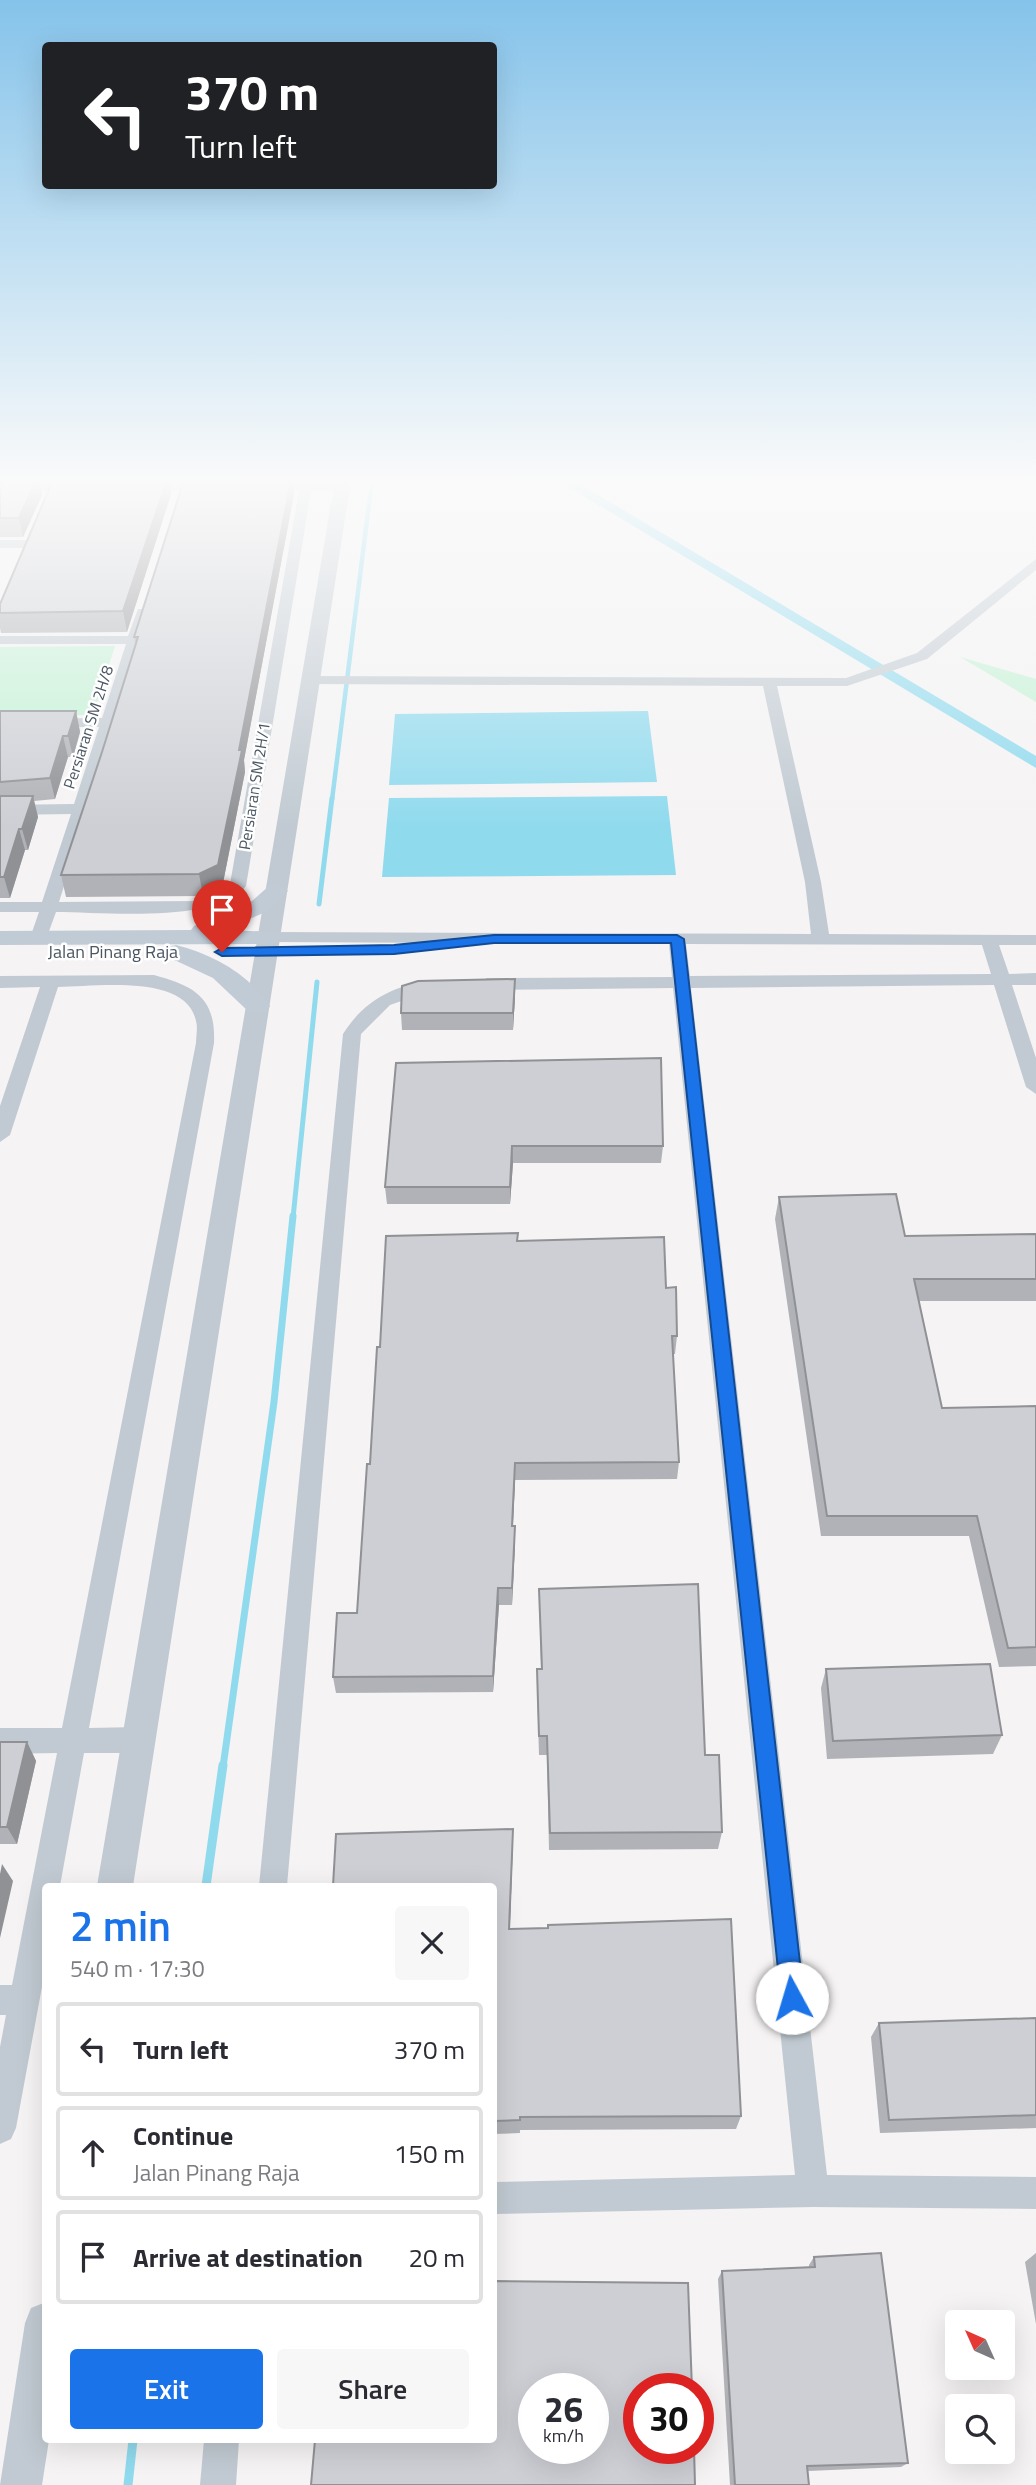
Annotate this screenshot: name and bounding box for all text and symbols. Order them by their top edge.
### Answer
text: 370 m [185,54,319,129]
icon: left [70,70,161,161]
text: Turn left [185,122,297,170]
street label: Persiaran SM 2H/8 [57,662,119,792]
street label: Persiaran SM 2H/1 [232,721,276,851]
pin [192,880,252,952]
icon: arrive [203,891,241,929]
street label: Jalan Pinang Raja [48,938,178,965]
text: 2 min [70,1893,171,1957]
button: close [395,1906,469,1980]
text: 540 m · 17:30 [70,1951,205,1986]
position arrow [755,1961,829,2035]
icon: left [74,2030,112,2068]
text: Turn left [133,2030,228,2069]
text: 370 m [394,2030,465,2069]
text: Continue [133,2116,233,2155]
icon: ahead [74,2134,112,2172]
text: 150 m [394,2134,465,2173]
text: Jalan Pinang Raja [133,2155,299,2190]
icon: arrive [74,2238,112,2276]
text: Arrive at destination [133,2238,363,2277]
text: 20 m [408,2238,465,2277]
north arrow [945,2310,1015,2380]
map controls [945,2310,1015,2464]
button: Exit [70,2349,263,2429]
button: Share [277,2349,469,2429]
speed limit sign: 30 [623,2373,714,2464]
text: 26 [544,2382,583,2436]
button: search [945,2394,1015,2464]
text: km/h [543,2422,584,2449]

